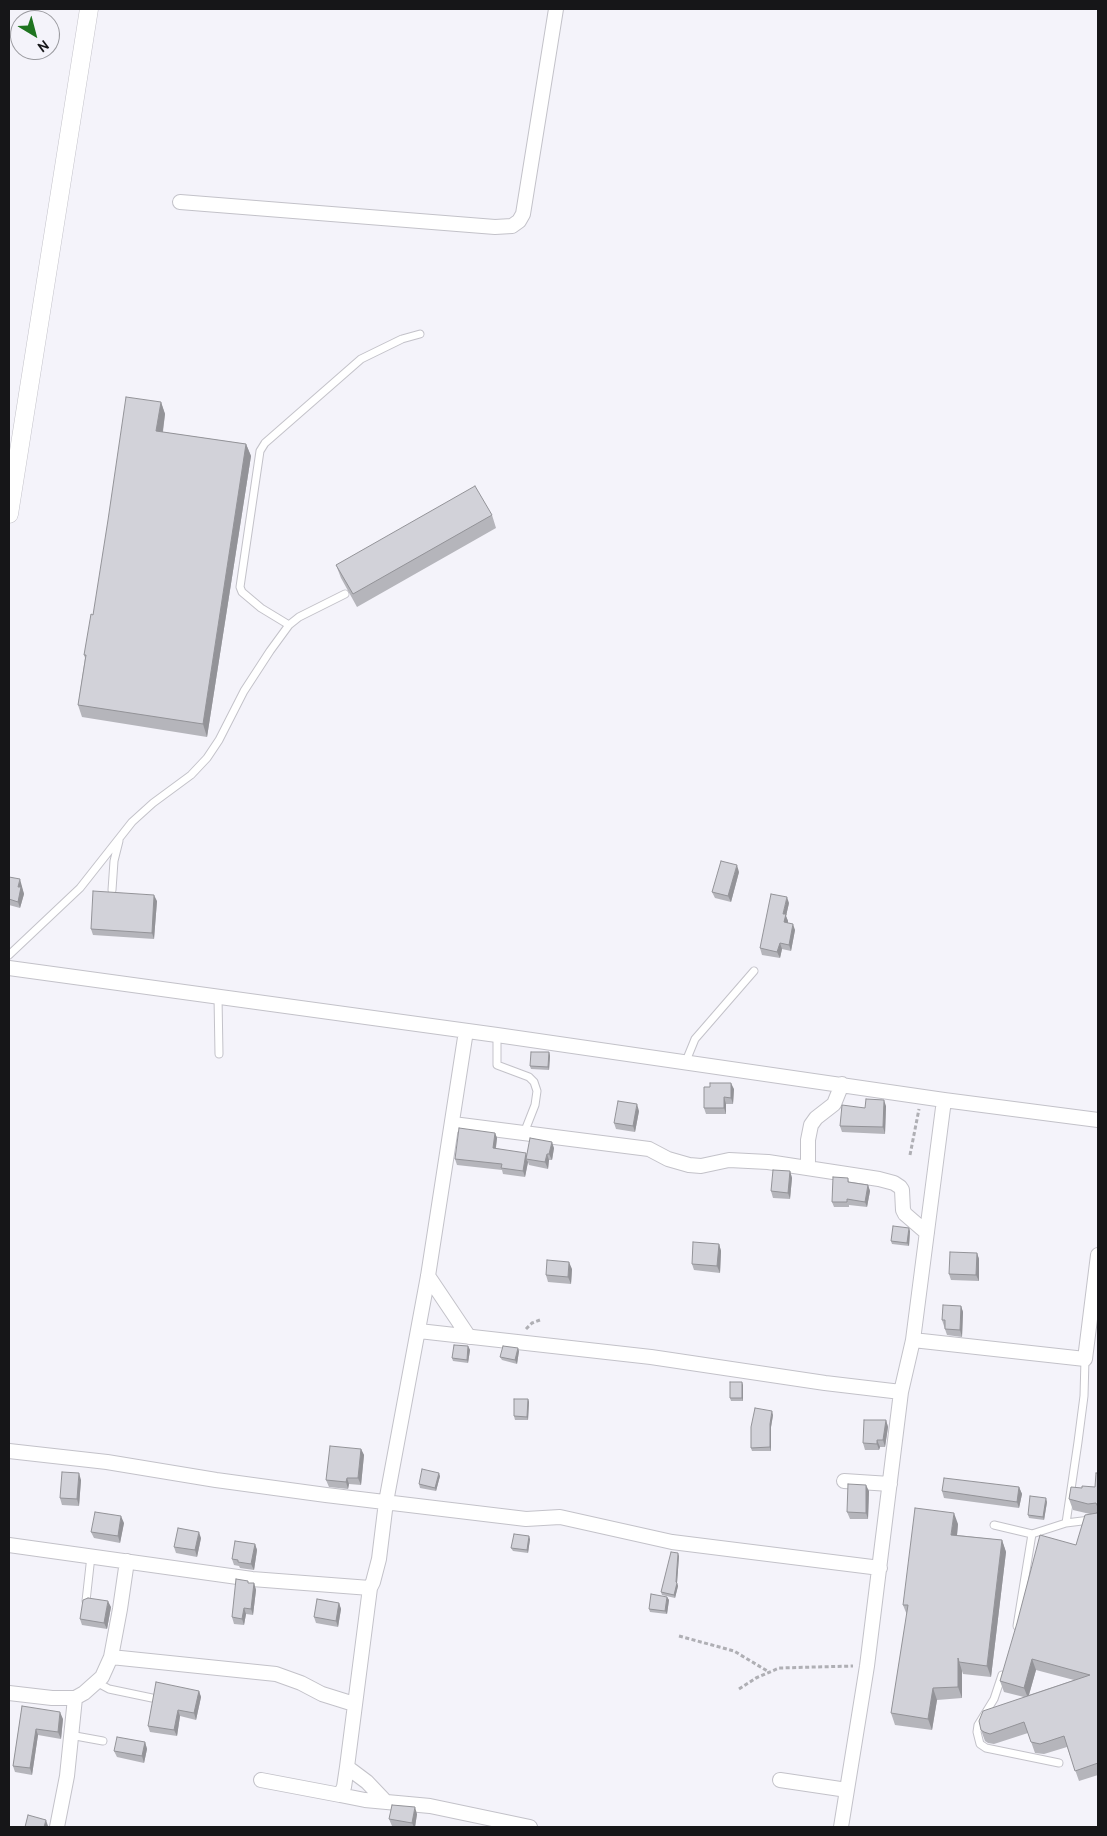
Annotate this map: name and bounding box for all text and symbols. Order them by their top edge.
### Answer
north arrow [10,10,60,60]
text: N [34,36,53,56]

